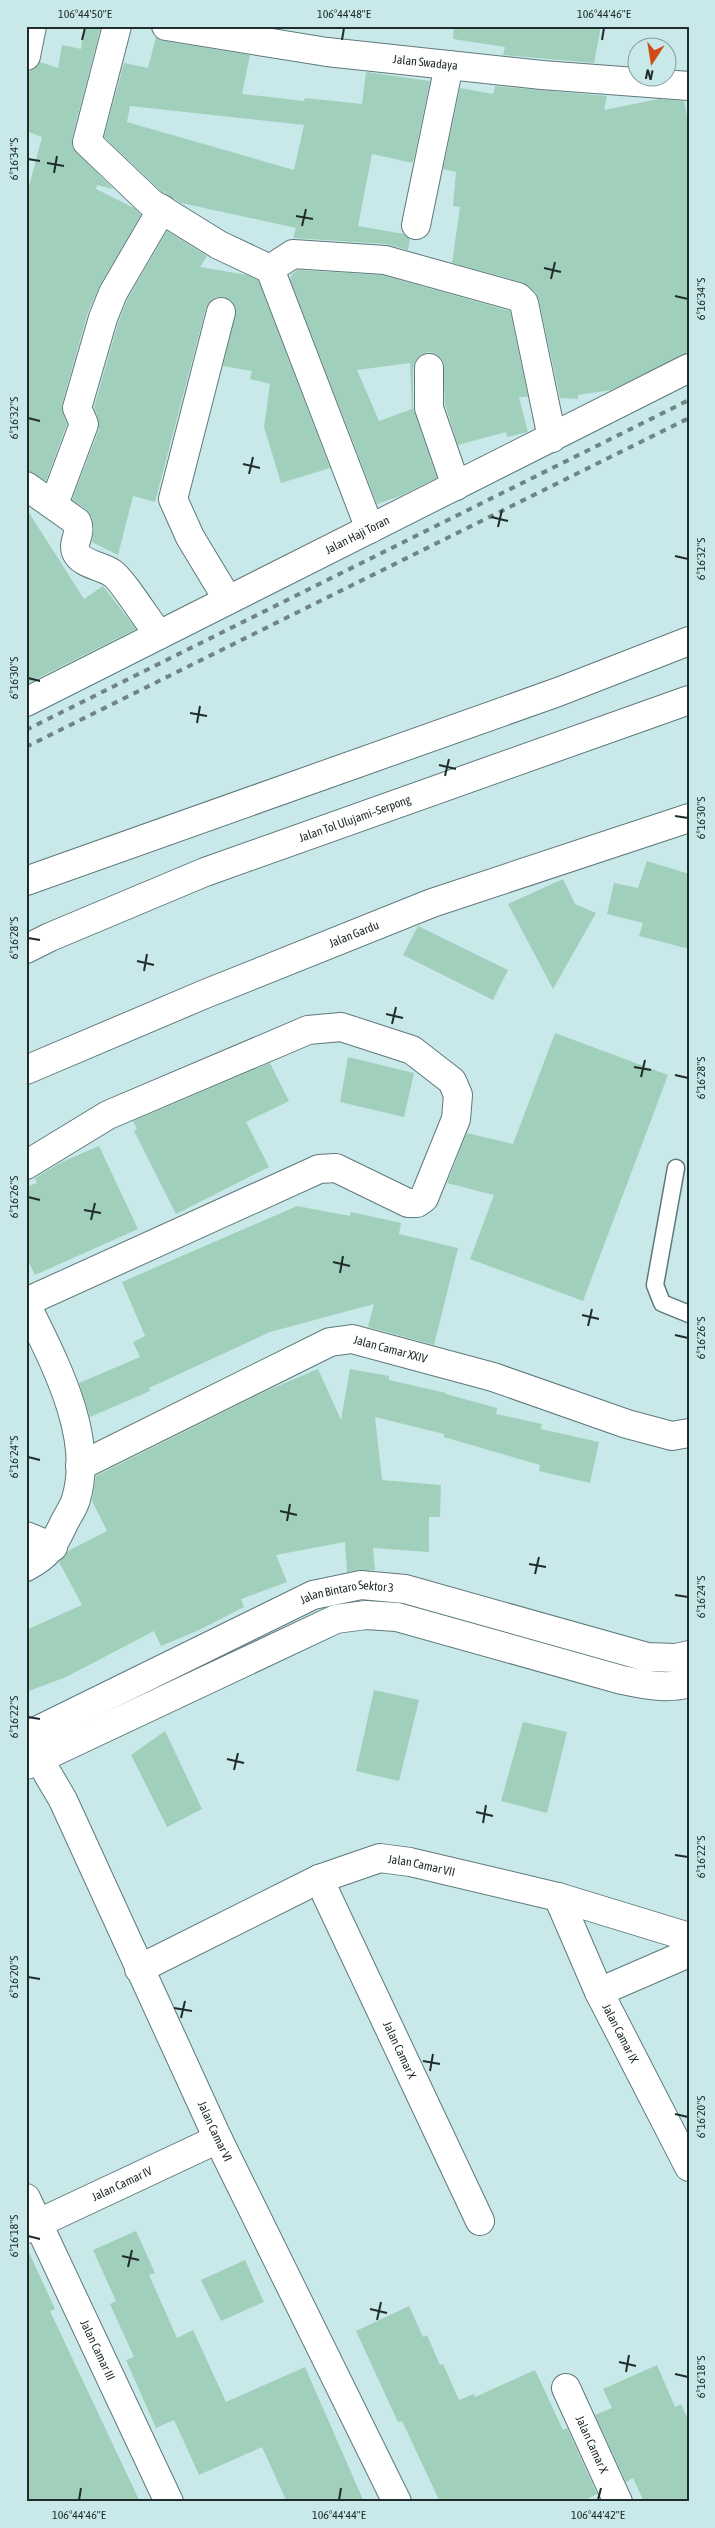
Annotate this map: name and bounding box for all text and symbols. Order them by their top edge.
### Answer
text: 106°44'50"E [58,7,112,21]
text: 106°44'48"E [317,7,371,21]
text: 106°44'46"E [577,7,631,21]
north arrow [628,38,678,88]
street label: Jalan Swadaya [392,52,458,73]
text: N [644,66,655,83]
text: 6°16'34"S [7,138,21,180]
text: 6°16'34"S [694,278,708,320]
text: 6°16'32"S [7,397,21,439]
street label: Jalan Haji Toran [323,513,392,557]
text: 6°16'32"S [694,538,708,580]
text: 6°16'30"S [7,657,21,699]
street label: Jalan Tol Ulujami–Serpong [297,792,414,845]
text: 6°16'30"S [694,797,708,839]
text: 6°16'28"S [7,917,21,959]
street label: Jalan Gardu [327,918,381,951]
text: 6°16'28"S [694,1057,708,1099]
text: 6°16'26"S [7,1176,21,1218]
text: 6°16'26"S [694,1317,708,1359]
street label: Jalan Camar XXIV [352,1333,429,1366]
text: 6°16'24"S [7,1436,21,1478]
text: 6°16'24"S [694,1576,708,1618]
street label: Jalan Bintaro Sektor 3 [298,1578,394,1607]
text: 6°16'22"S [7,1696,21,1738]
text: 6°16'22"S [694,1836,708,1878]
street label: Jalan Camar VII [387,1852,456,1879]
text: 6°16'20"S [7,1956,21,1998]
street label: Jalan Camar IX [599,2001,642,2066]
street label: Jalan Camar X [380,2019,419,2081]
text: 6°16'20"S [694,2096,708,2138]
street label: Jalan Camar VI [195,2099,235,2164]
street label: Jalan Camar IV [90,2164,155,2204]
text: 6°16'18"S [7,2215,21,2257]
street label: Jalan Camar III [77,2317,118,2383]
text: 6°16'18"S [694,2356,708,2398]
street label: Jalan Camar X [573,2414,611,2476]
text: 106°44'46"E [52,2508,106,2522]
text: 106°44'44"E [312,2508,366,2522]
text: 106°44'42"E [571,2508,625,2522]

